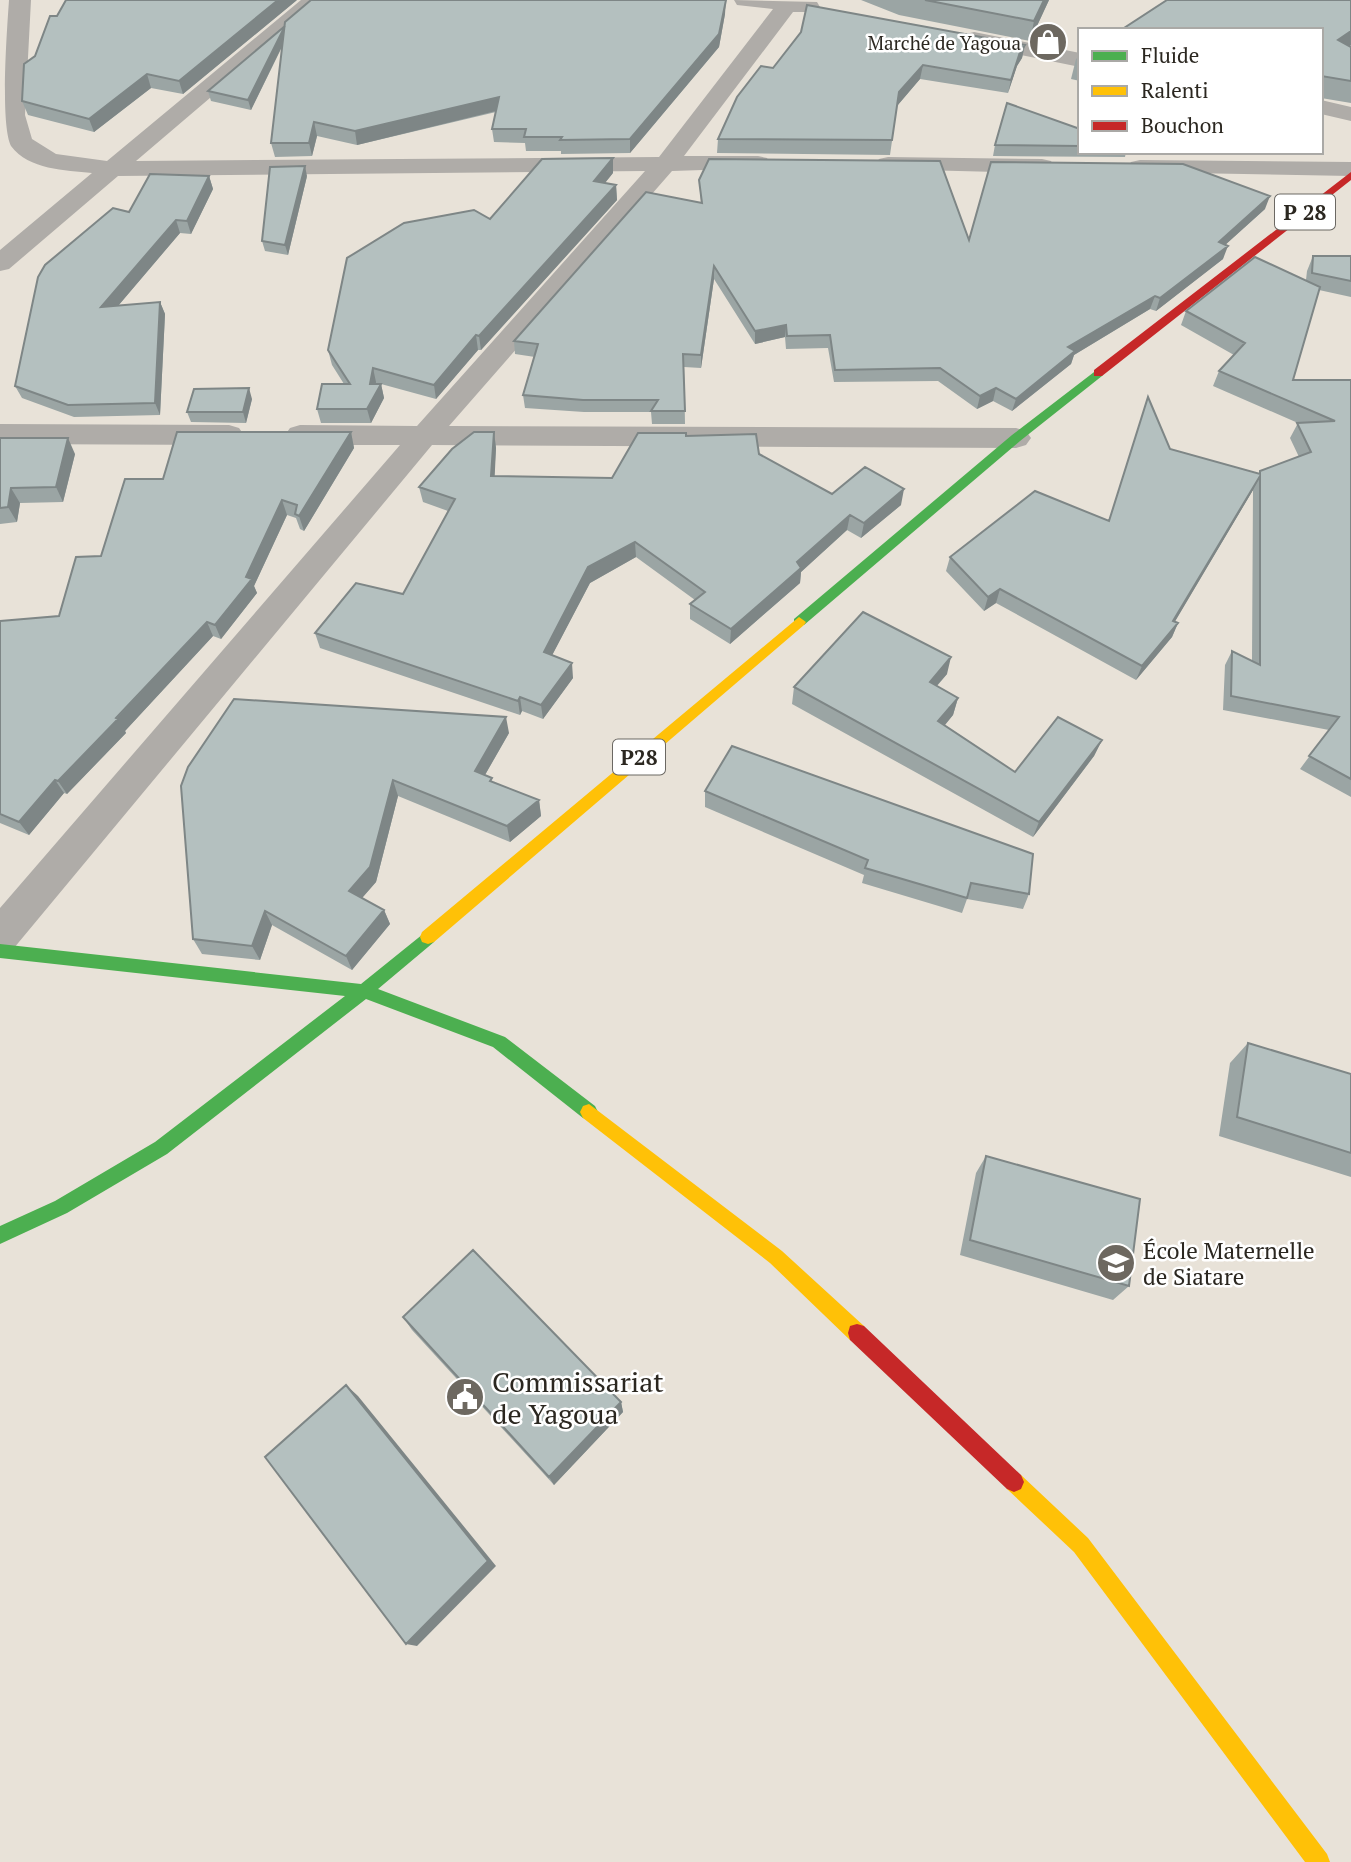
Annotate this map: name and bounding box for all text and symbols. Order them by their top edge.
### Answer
shop icon: Marché de Yagoua [1027,21,1069,63]
legend [1078,28,1323,154]
place label: Marché de Yagoua [867,30,1021,55]
text: Fluide [1141,41,1199,69]
text: Ralenti [1141,76,1208,104]
text: Bouchon [1141,111,1224,139]
road number: P 28 [1275,194,1335,230]
road number: P28 [613,740,665,774]
place label: École Maternelle de Siatare [1143,1235,1315,1292]
school or university icon: École Maternelle de Siatare [1095,1242,1137,1284]
place label: Commissariat de Yagoua [492,1363,664,1432]
public building icon: Commissariat de Yagoua [444,1376,486,1418]

